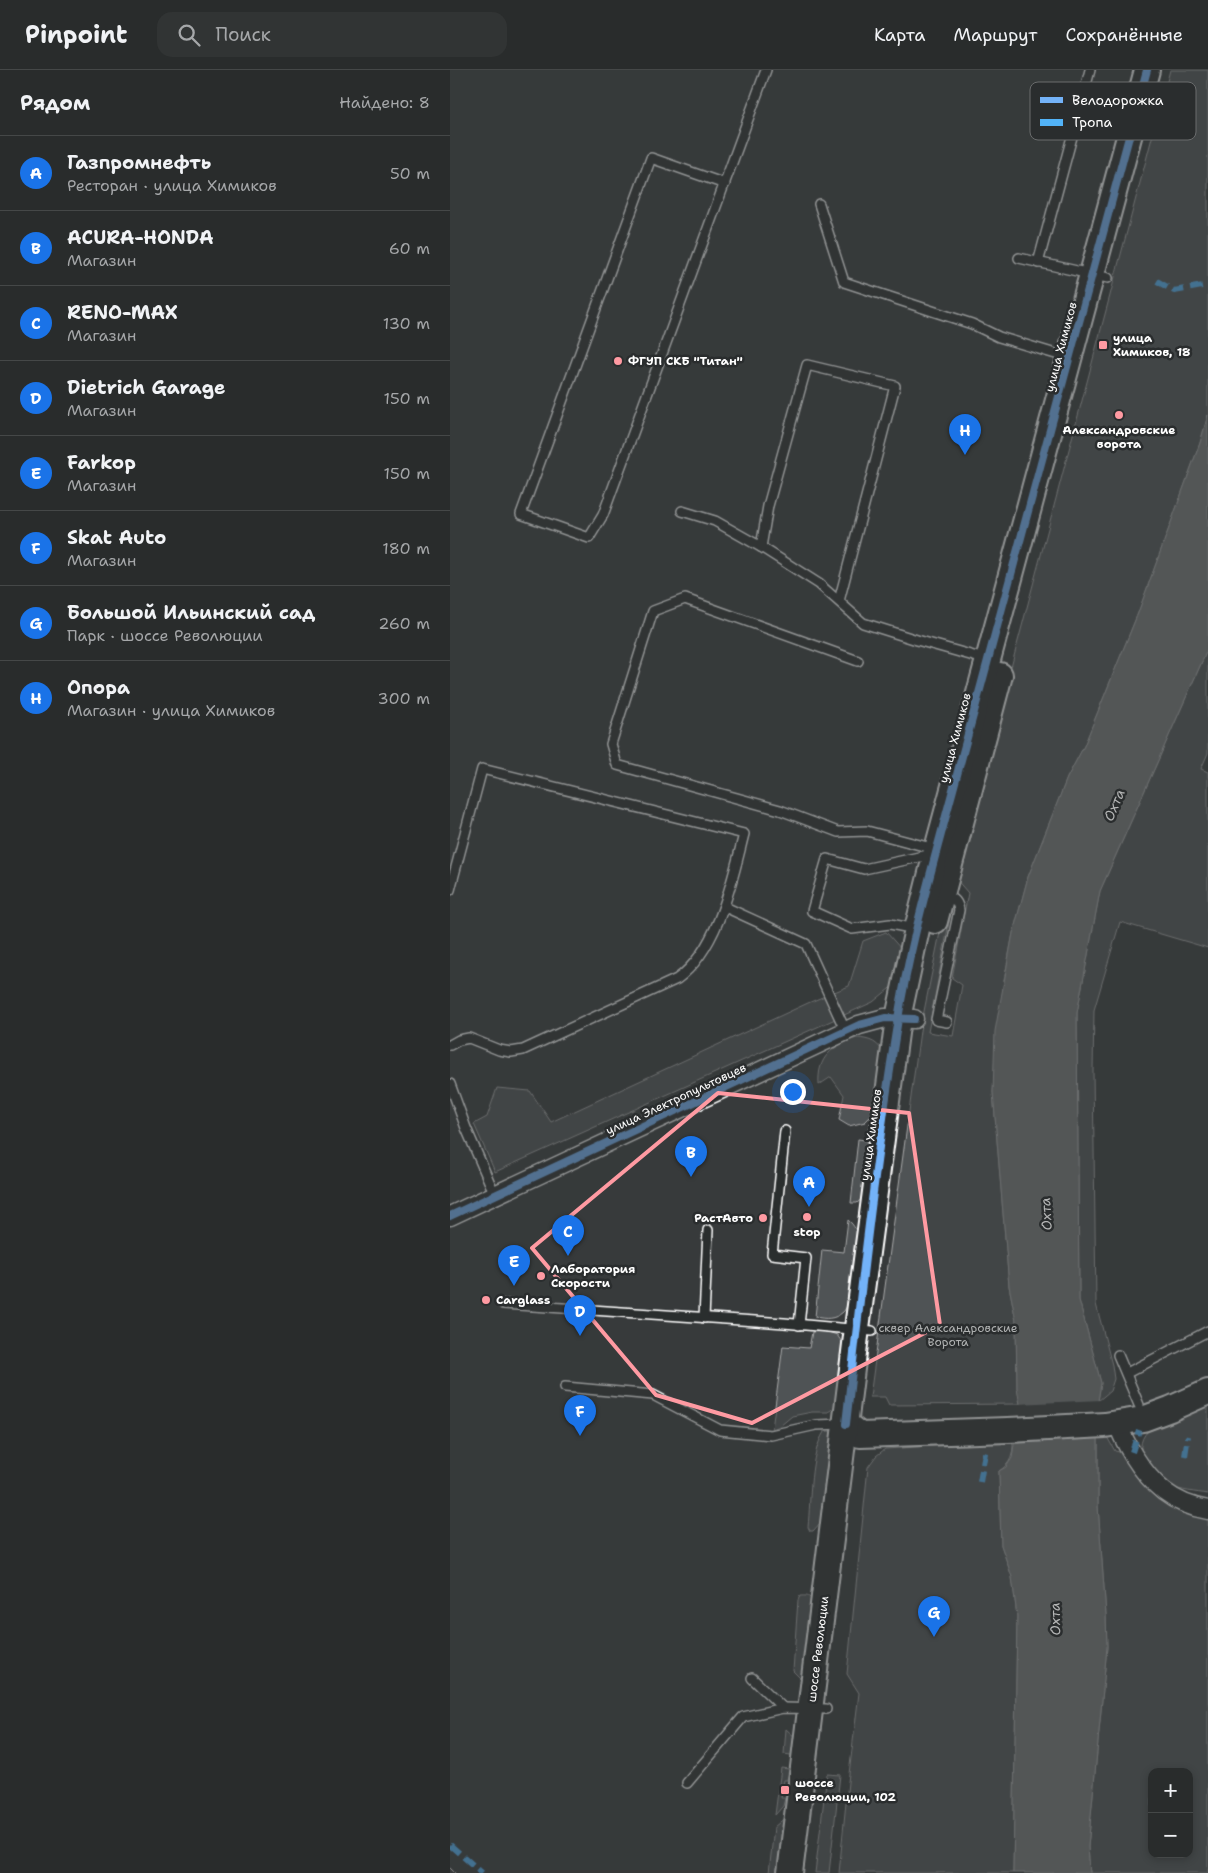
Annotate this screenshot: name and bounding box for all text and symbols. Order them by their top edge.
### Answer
search box [157,12,507,57]
text: Pinpoint [25,19,127,51]
icon: search [175,21,203,49]
text: Поиск [215,22,271,47]
text: Карта [874,23,925,47]
text: Маршрут [953,23,1037,47]
text: Сохранённые [1065,23,1183,47]
legend [1030,82,1196,140]
text: Рядом [20,89,90,117]
text: Велодорожка [1072,91,1164,109]
text: Найдено: 8 [339,92,430,113]
text: Тропа [1072,113,1113,131]
text: Газпромнефть [67,150,211,175]
text: A [30,163,42,184]
text: 50 m [390,163,430,184]
text: Ресторан · улица Химиков [67,175,277,196]
text: ACURA-HONDA [67,225,214,250]
text: B [31,238,41,259]
text: 60 m [389,238,430,259]
text: Магазин [67,250,136,271]
text: RENO-MAX [67,300,178,325]
street label: улица Химиков [1041,300,1081,394]
text: C [31,313,41,334]
text: 130 m [383,313,430,334]
text: Магазин [67,325,136,346]
place label: улица Химиков, 18 [1113,330,1190,360]
marker: улица Химиков, 18 [1097,339,1109,351]
place label: ФГУП СКБ "Титан" [628,353,743,369]
marker: ФГУП СКБ "Титан" [612,355,624,367]
text: Dietrich Garage [67,375,226,400]
text: D [30,388,42,409]
text: 150 m [383,388,430,409]
text: Магазин [67,400,136,421]
marker: Александровские ворота [1113,409,1125,421]
pin: H [949,414,981,455]
place label: Александровские ворота [1062,422,1176,452]
text: Farkop [67,450,136,475]
text: E [31,463,41,484]
text: 150 m [383,463,430,484]
text: Магазин [67,475,136,496]
text: Skat Auto [67,525,166,550]
text: F [31,538,41,559]
text: 180 m [382,538,430,559]
text: Магазин [67,550,136,571]
text: Большой Ильинский сад [67,600,315,625]
text: G [30,613,42,634]
text: 260 m [378,613,430,634]
text: Парк · шоссе Революции [67,625,263,646]
text: Опора [67,675,130,700]
text: H [30,688,42,709]
text: 300 m [378,688,430,709]
street label: улица Химиков [935,691,975,785]
text: Магазин · улица Химиков [67,700,275,721]
water label: Охта [1099,786,1129,824]
street label: улица Электропультовцев [603,1059,749,1139]
your location [780,1079,806,1105]
street label: улица Химиков [857,1088,885,1182]
pin: B [675,1136,707,1177]
pin: A [793,1166,825,1207]
water label: Охта [1036,1197,1056,1231]
place label: РастАвто [694,1210,753,1226]
marker: stop [801,1211,813,1223]
marker: РастАвто [757,1212,769,1224]
pin: C [552,1215,584,1256]
place label: stop [793,1224,821,1240]
pin: E [498,1245,530,1286]
place label: Лаборатория Скорости [551,1261,635,1291]
marker: Лаборатория Скорости [535,1270,547,1282]
place label: Carglass [496,1292,550,1308]
marker: Carglass [480,1294,492,1306]
pin: D [564,1295,596,1336]
park label: сквер Александровские Ворота [878,1320,1018,1350]
pin: F [564,1395,596,1436]
street label: шоссе Революции [804,1595,832,1703]
pin: G [918,1596,950,1637]
water label: Охта [1046,1602,1064,1636]
map controls [1148,1768,1193,1858]
button: + [1148,1768,1193,1813]
place label: шоссе Революции, 102 [795,1775,896,1805]
marker: шоссе Революции, 102 [779,1784,791,1796]
button: − [1148,1813,1193,1858]

